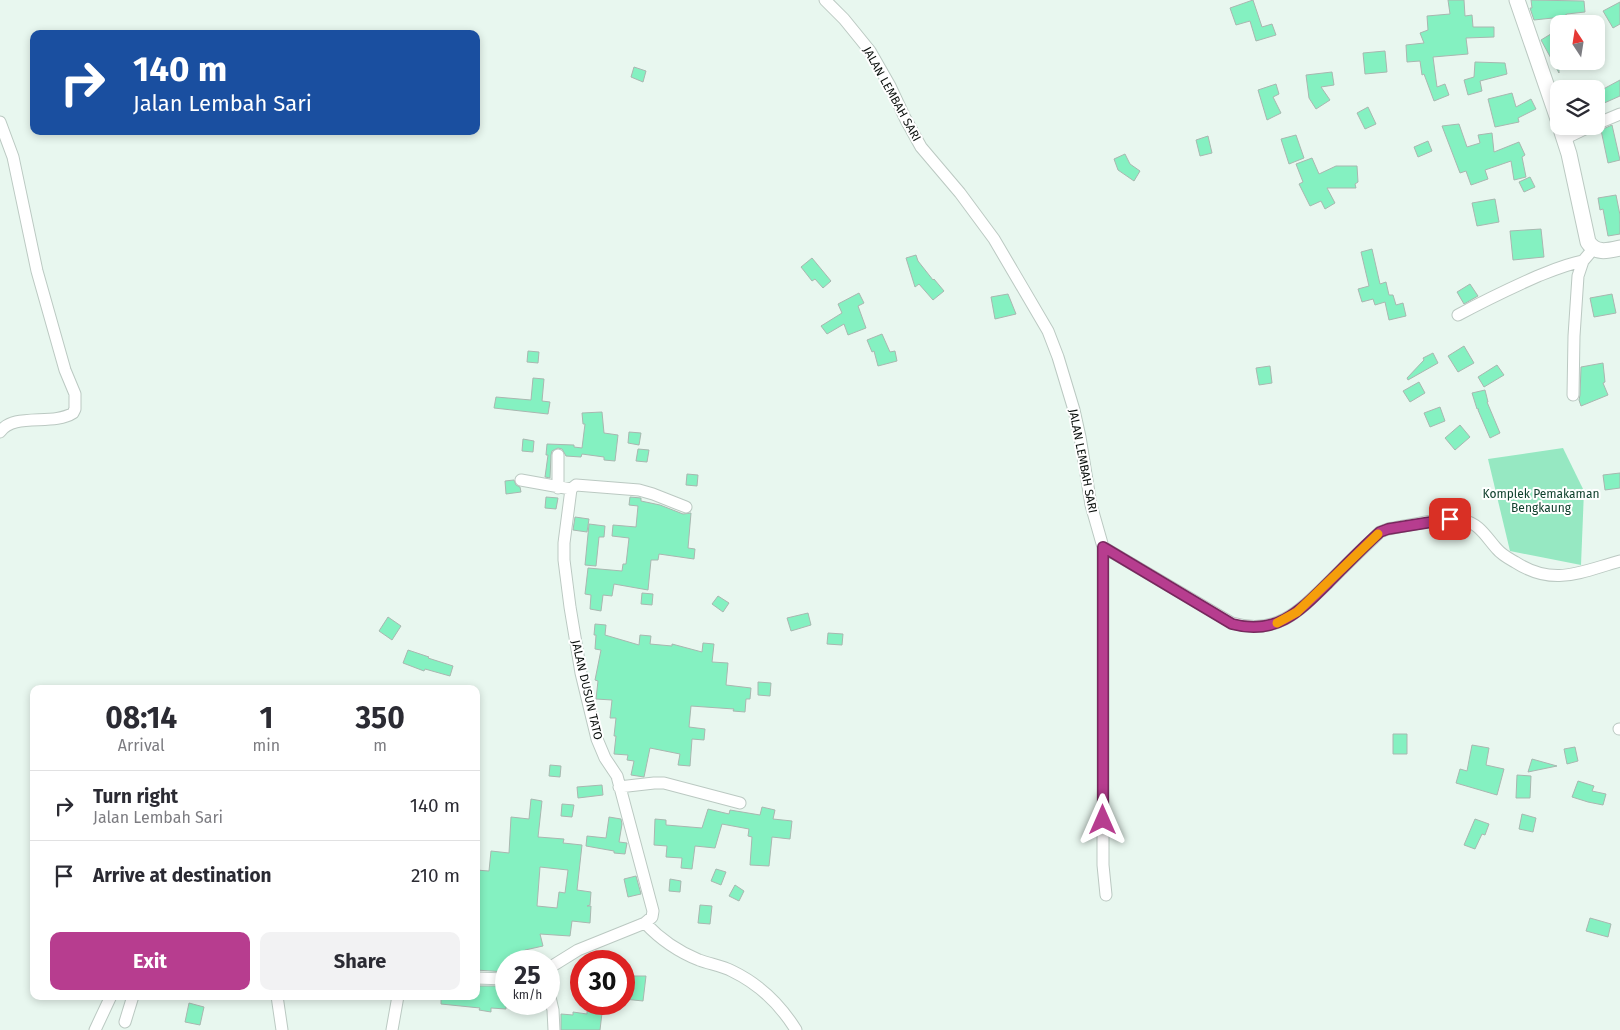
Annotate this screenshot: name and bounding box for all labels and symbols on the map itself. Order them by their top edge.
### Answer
north arrow [1550,15,1605,70]
street label: JALAN LEMBAH SARI [860,44,924,144]
street label: JALAN LEMBAH SARI [1066,408,1100,514]
park label: Komplek Pemakaman Bengkaung [1483,487,1599,515]
pin [1429,498,1471,540]
street label: JALAN DUSUN TATO [569,639,605,741]
position arrow [1076,793,1128,845]
speed limit sign: 30 [570,950,635,1015]

